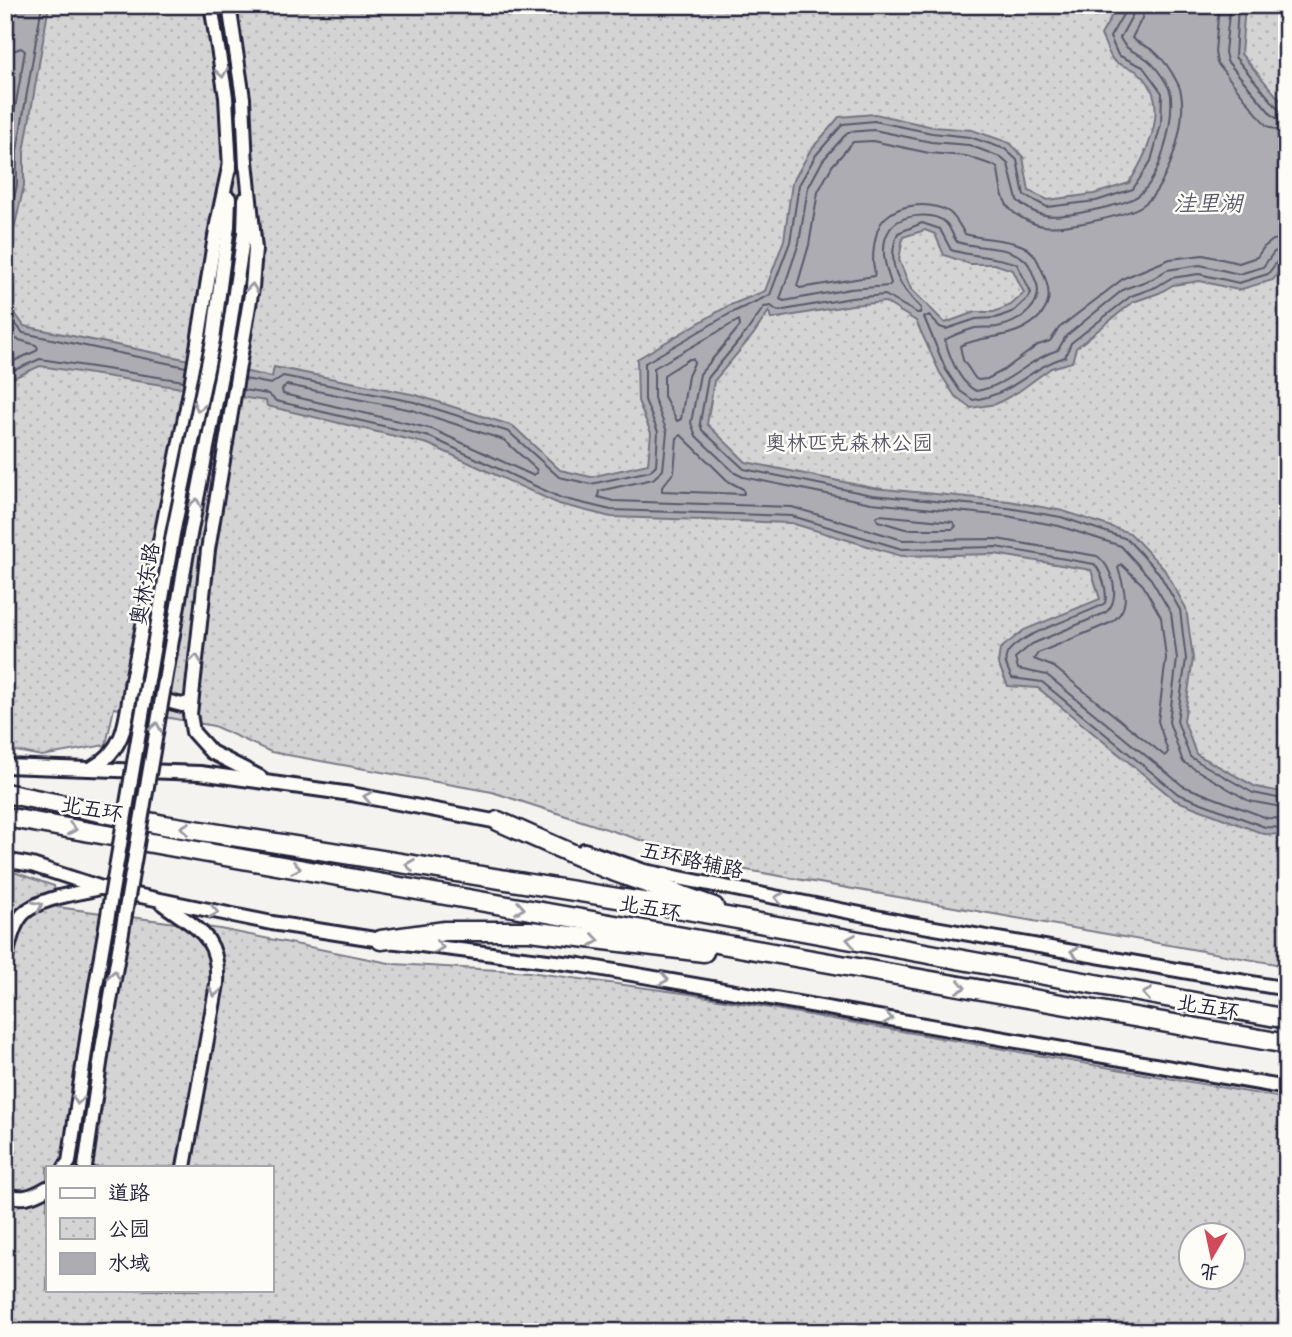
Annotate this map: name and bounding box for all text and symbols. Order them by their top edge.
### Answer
one-way arrow [214,67,229,79]
water label: 洼里湖 [1174,190,1245,218]
one-way arrow [244,282,259,294]
one-way arrow [193,401,208,413]
park label: 奥林匹克森林公园 [765,431,933,456]
one-way arrow [188,497,203,509]
street label: 奥林东路 [126,541,165,628]
one-way arrow [188,653,203,665]
one-way arrow [148,721,163,733]
one-way arrow [362,790,374,805]
street label: 北五环 [59,792,125,827]
one-way arrow [66,820,78,835]
one-way arrow [179,821,191,836]
street label: 五环路辅路 [638,837,746,884]
one-way arrow [404,858,415,873]
one-way arrow [290,860,302,875]
street label: 北五环 [617,891,683,926]
one-way arrow [773,891,785,906]
one-way arrow [514,900,526,915]
one-way arrow [30,901,43,914]
one-way arrow [208,904,220,919]
one-way arrow [589,932,601,947]
one-way arrow [845,933,857,948]
one-way arrow [433,940,444,955]
one-way arrow [1069,945,1081,960]
one-way arrow [106,969,121,981]
one-way arrow [658,971,670,986]
one-way arrow [956,979,967,994]
one-way arrow [208,986,223,998]
one-way arrow [1141,987,1153,1002]
street label: 北五环 [1175,990,1241,1025]
one-way arrow [882,1010,894,1025]
one-way arrow [71,1094,86,1105]
legend [46,1166,273,1292]
text: 道路 [108,1181,150,1206]
text: 公园 [108,1217,150,1242]
north arrow [1176,1222,1246,1292]
text: 水域 [108,1251,150,1276]
text: 北 [1198,1258,1221,1284]

